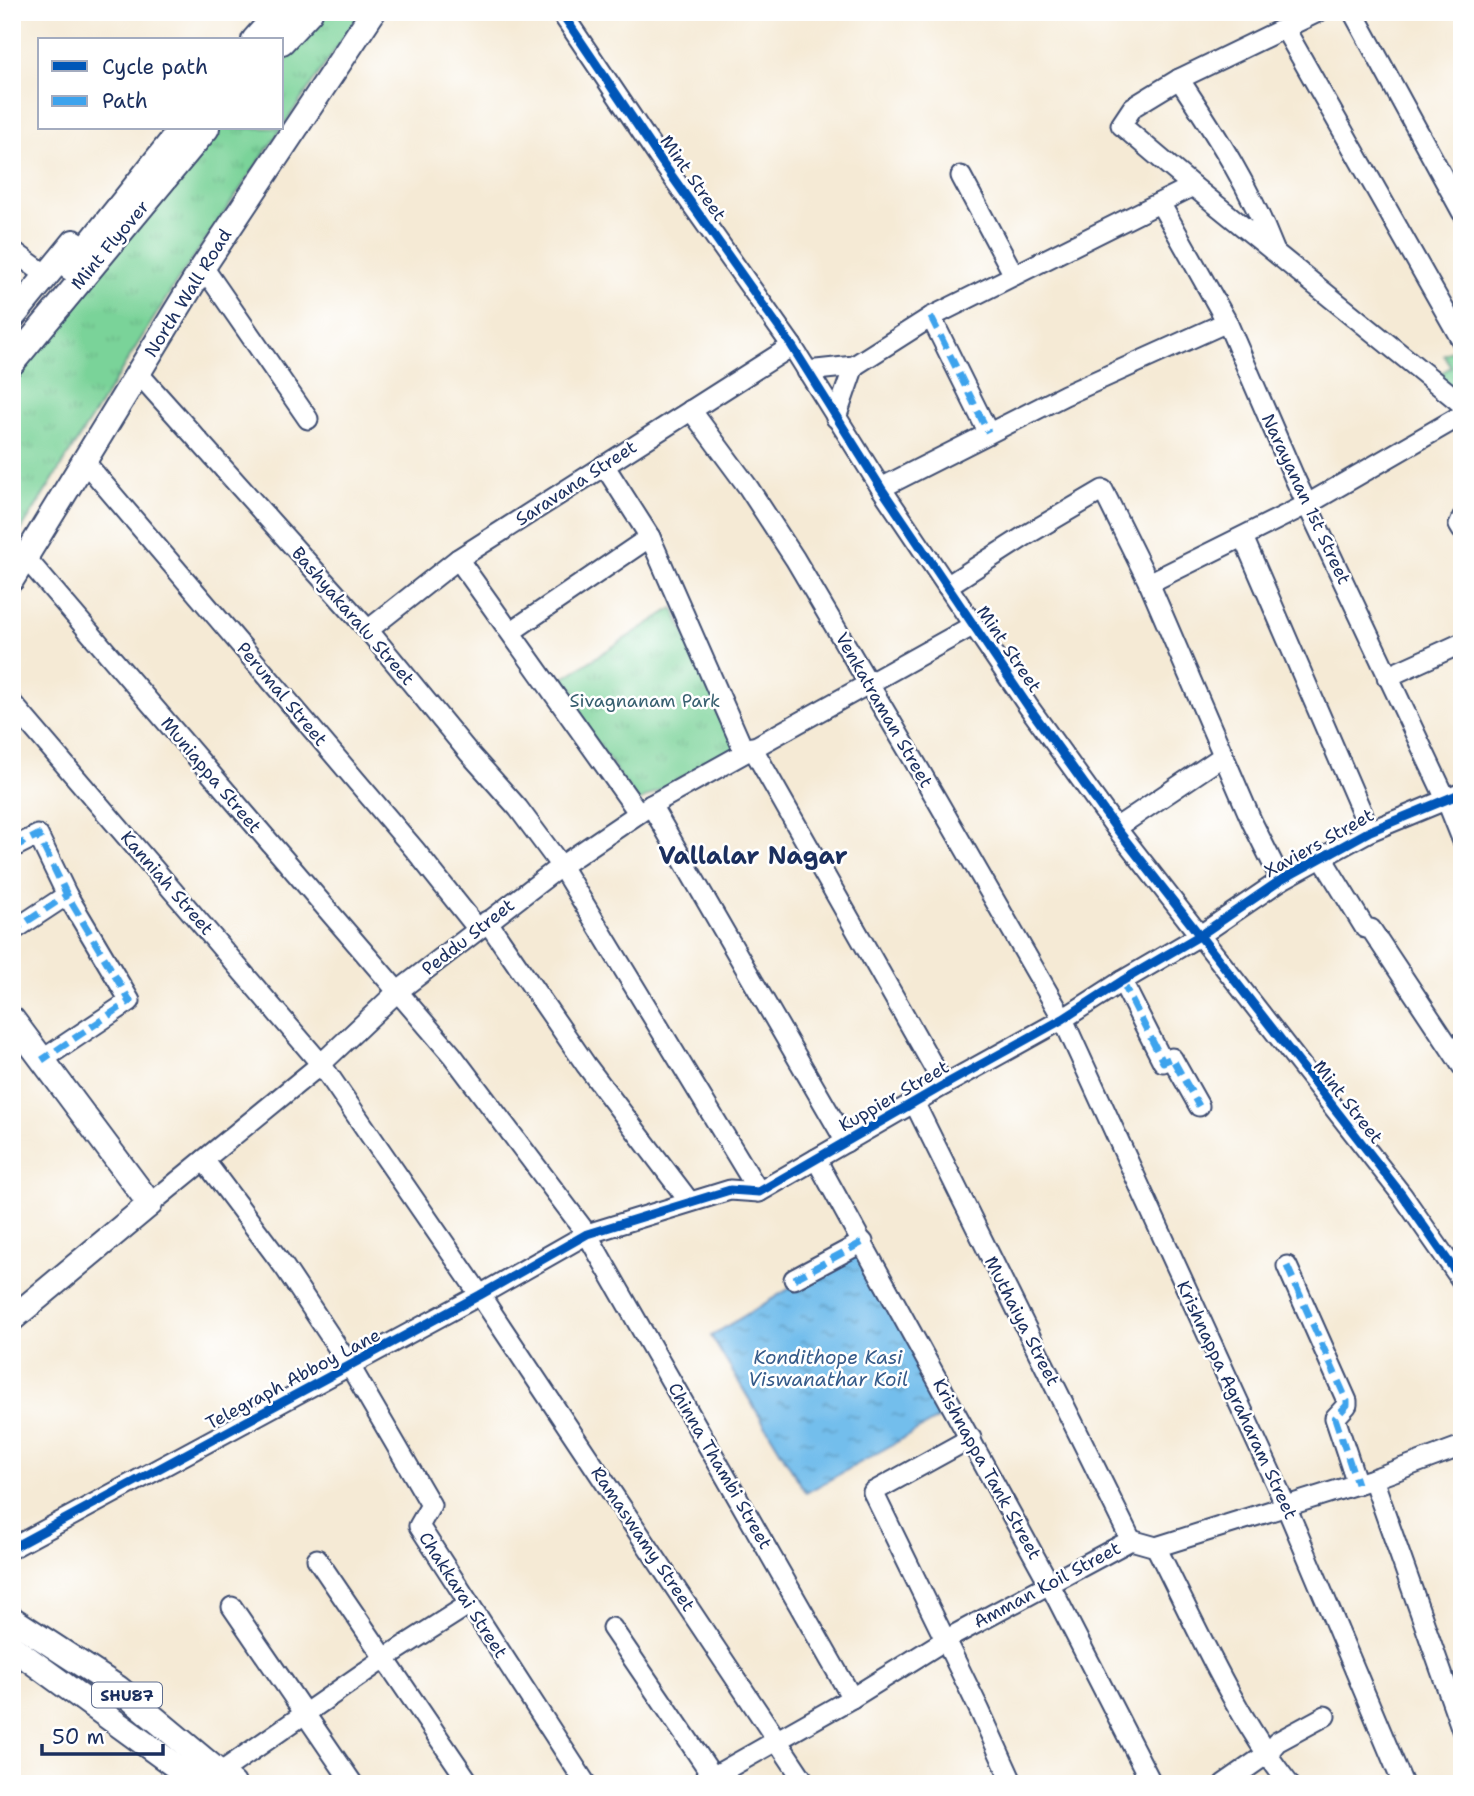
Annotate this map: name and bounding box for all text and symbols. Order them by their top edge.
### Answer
legend [38,38,284,130]
text: Cycle path [102,53,208,81]
text: Path [102,87,148,115]
street label: Mint Street [655,130,732,226]
street label: Mint Flyover [65,195,155,295]
street label: North Wall Road [139,224,237,362]
street label: Narayanan 1st Street [1256,410,1356,588]
street label: Saravana Street [511,435,641,531]
street label: Bashyakaralu Street [286,542,420,690]
street label: Mint Street [971,601,1047,697]
street label: Venkatraman Street [830,628,938,792]
street label: Perumal Street [231,637,333,751]
park label: Sivagnanam Park [570,689,720,713]
street label: Muniappa Street [155,712,267,838]
street label: Xaviers Street [1260,803,1378,883]
street label: Kanniah Street [115,826,219,940]
district label: Vallalar Nagar [658,840,848,872]
street label: Peddu Street [417,893,519,981]
street label: Kuppier Street [835,1055,954,1137]
street label: Mint Street [1308,1055,1388,1149]
street label: Muthaiya Street [979,1252,1065,1390]
street label: Krishnappa Agraharam Street [1171,1277,1303,1523]
street label: Telegraph Abboy Lane [202,1323,384,1435]
water label: Kondithope Kasi Viswanathar Koil [748,1345,908,1392]
street label: Krishnappa Tank Street [927,1374,1047,1564]
street label: Chinna Thambi Street [662,1378,778,1554]
street label: Ramaswamy Street [586,1462,700,1616]
street label: Chakkarai Street [413,1527,513,1663]
street label: Amman Koil Street [969,1536,1125,1634]
road number: SHU87 [92,1682,162,1708]
scale bar [42,1712,163,1756]
text: 50 m [52,1723,105,1751]

